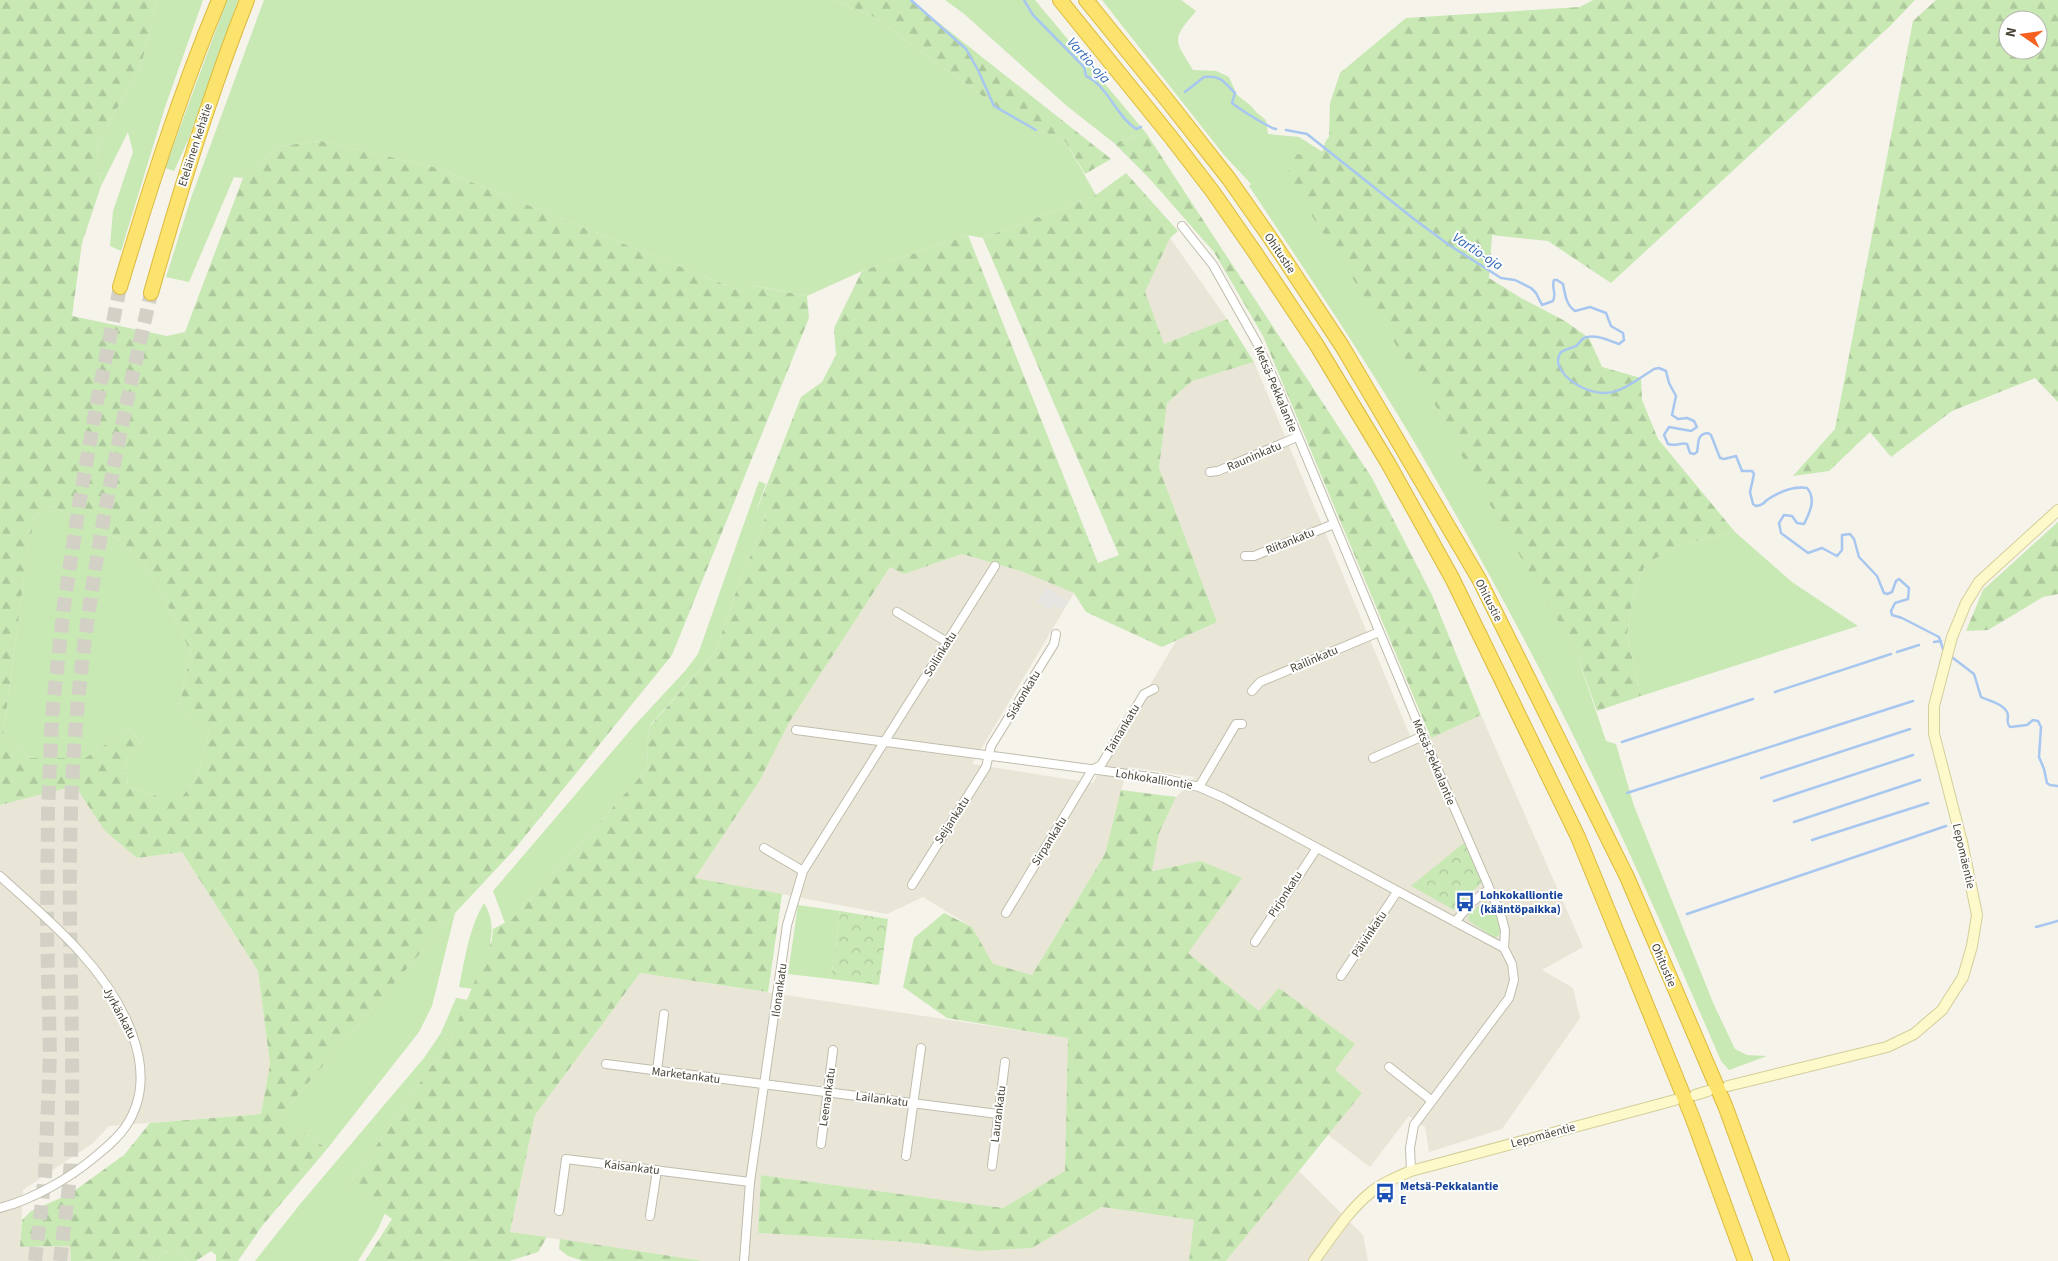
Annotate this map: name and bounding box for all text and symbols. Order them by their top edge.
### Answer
north arrow [1998,10,2048,60]
text: N [2001,26,2022,39]
water label: Vartio-oja [1062,33,1115,89]
street label: Eteläinen kehätie [174,101,217,189]
water label: Vartio-oja [1448,228,1507,276]
street label: Ohitustie [1260,230,1299,277]
street label: Metsä-Pekkalantie [1250,343,1301,435]
street label: Rauninkatu [1224,437,1284,476]
street label: Riitankatu [1263,524,1317,559]
street label: Ohitustie [1471,576,1507,625]
street label: Soilinkatu [920,628,961,680]
street label: Railinkatu [1288,642,1341,677]
street label: Siskonkatu [1002,667,1045,723]
street label: Tainankatu [1101,701,1144,758]
street label: Metsä-Pekkalantie [1408,716,1459,808]
street label: Lohkokalliontie [1114,765,1194,794]
street label: Seijankatu [931,793,974,847]
street label: Sirpankatu [1028,813,1071,869]
street label: Lepomäentie [1948,822,1979,890]
street label: Pirjonkatu [1264,868,1307,921]
place label: Lohkokalliontie (kääntöpaikka) [1480,887,1563,918]
bus stop icon: Lohkokalliontie (kääntöpaikka) [1454,891,1476,913]
street label: Päivinkatu [1348,908,1391,961]
street label: Ohitustie [1647,941,1680,990]
street label: Ilonankatu [767,962,792,1018]
street label: Jyrkänkatu [99,984,140,1042]
street label: Marketankatu [651,1063,721,1088]
street label: Leenankatu [815,1067,840,1127]
street label: Laurankatu [987,1085,1010,1143]
street label: Lailankatu [855,1088,909,1111]
street label: Lepomäentie [1509,1119,1577,1152]
street label: Kaisankatu [603,1156,661,1179]
place label: Metsä-Pekkalantie E [1400,1178,1499,1209]
bus stop icon: Metsä-Pekkalantie E [1374,1182,1396,1204]

